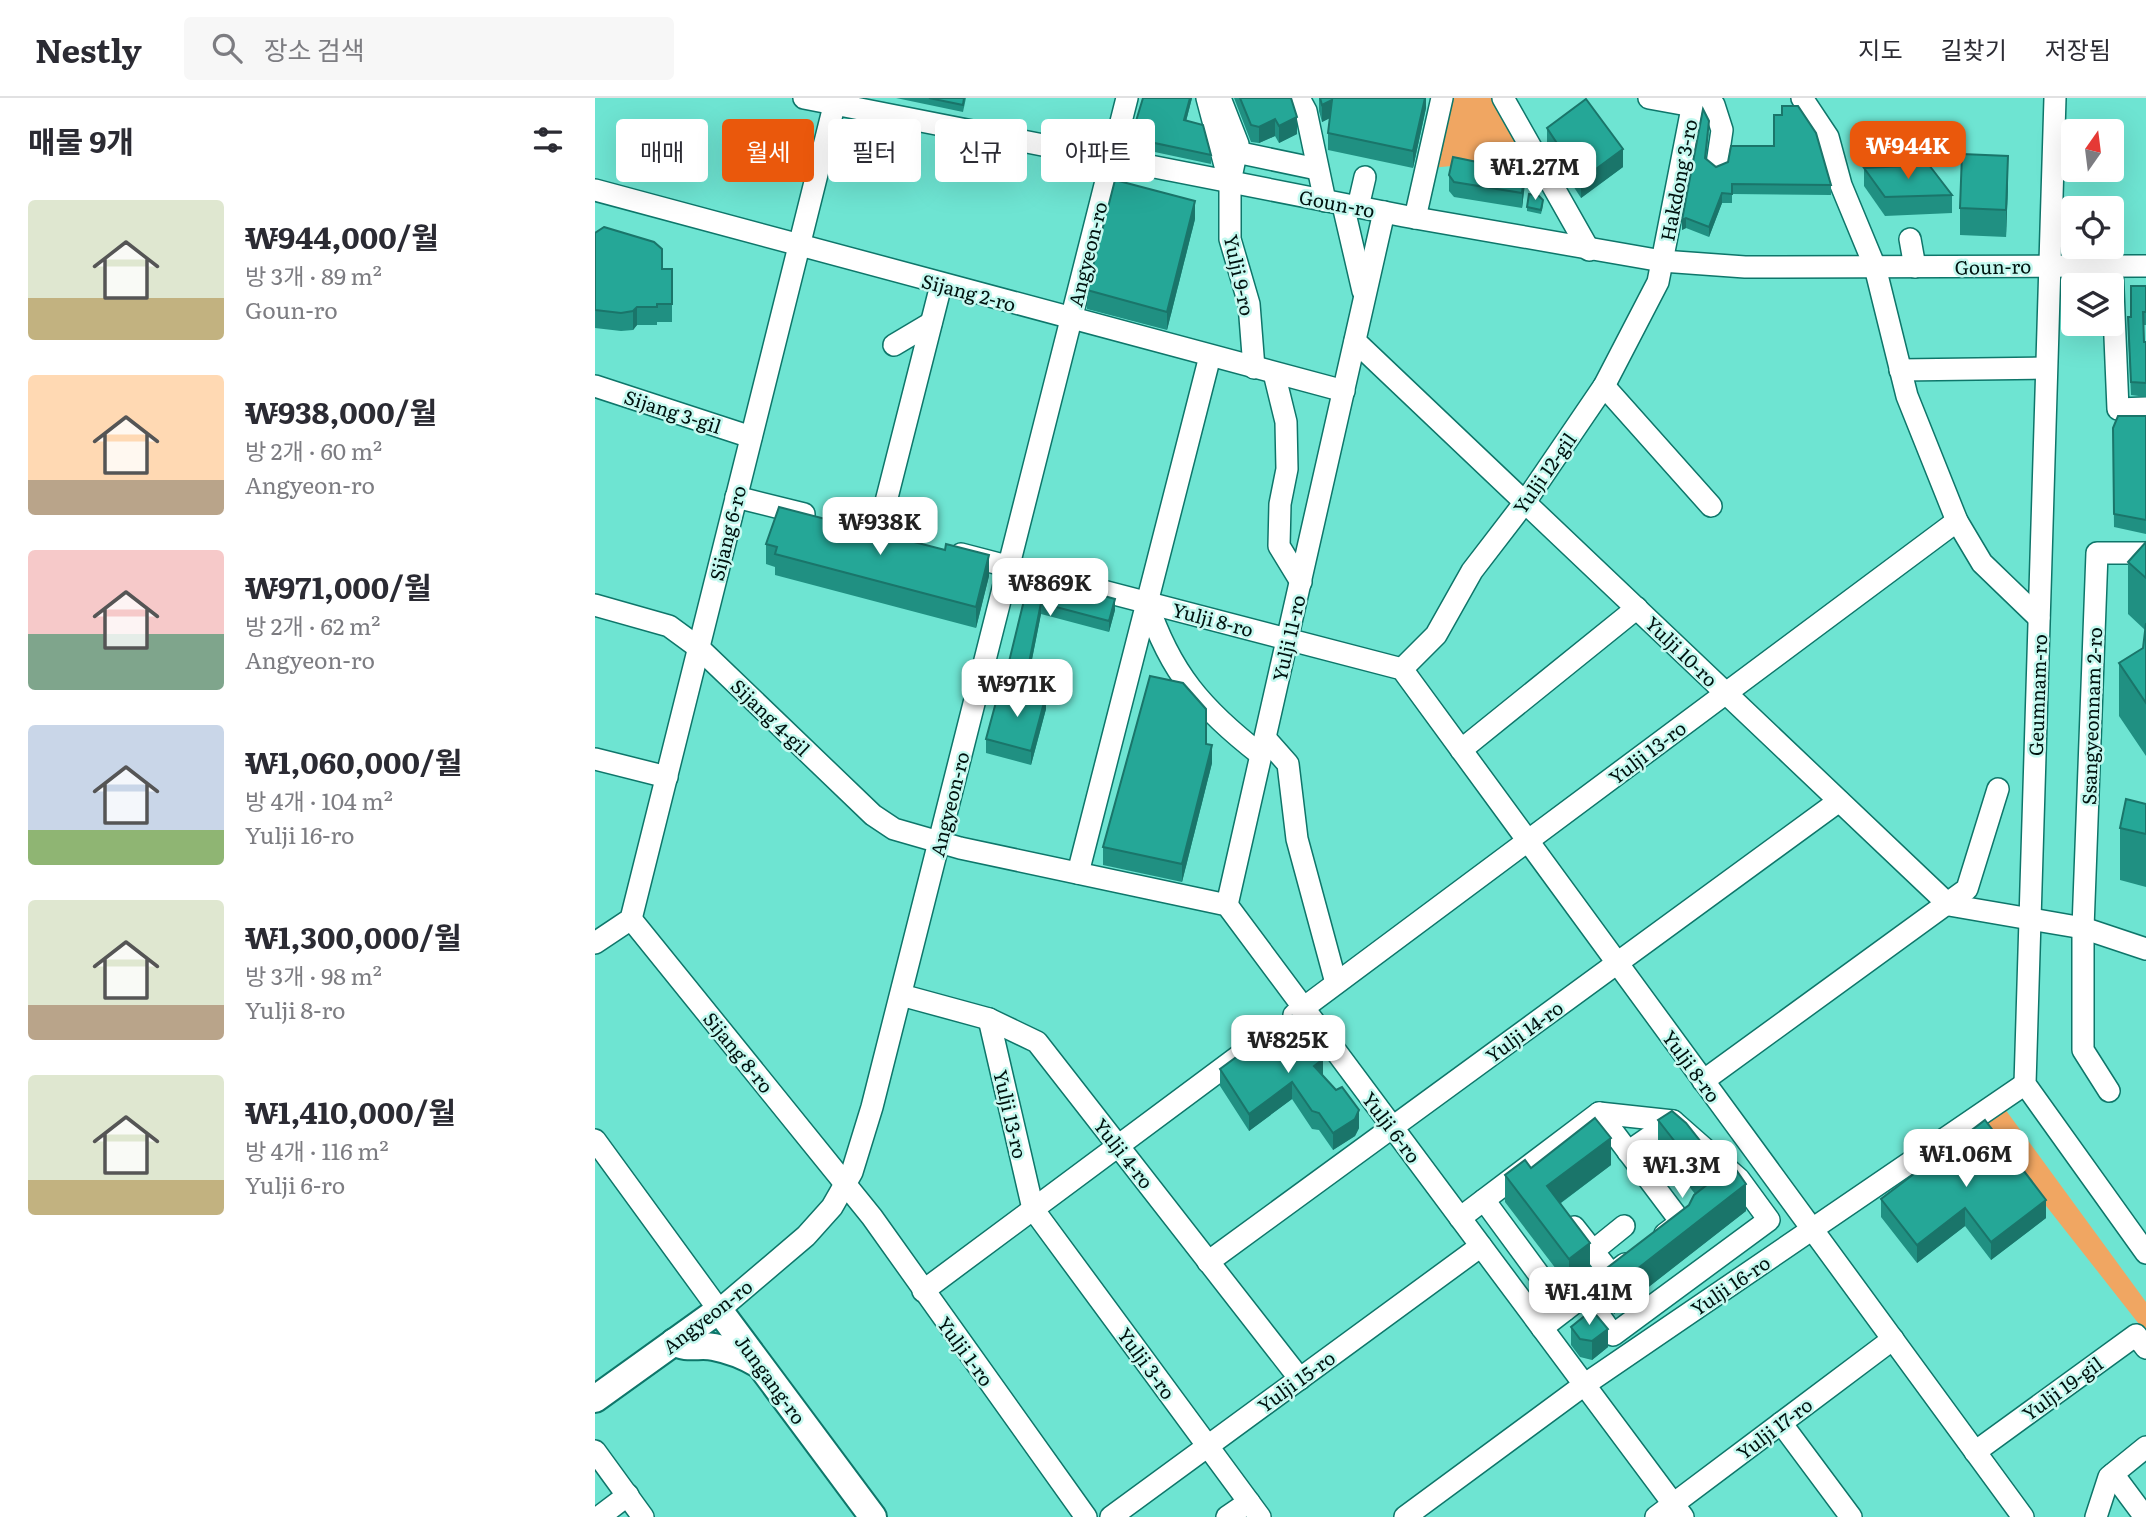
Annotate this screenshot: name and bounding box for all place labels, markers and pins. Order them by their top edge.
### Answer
pin: ₩944K [1859,122,1957,181]
pin: ₩1.27M [1478,142,1592,202]
pin: ₩938K [831,498,929,557]
pin: ₩869K [1001,559,1099,618]
pin: ₩971K [968,660,1066,719]
pin: ₩825K [1239,1016,1337,1075]
pin: ₩1.06M [1909,1130,2023,1189]
pin: ₩1.3M [1633,1140,1731,1200]
pin: ₩1.41M [1532,1268,1646,1327]

